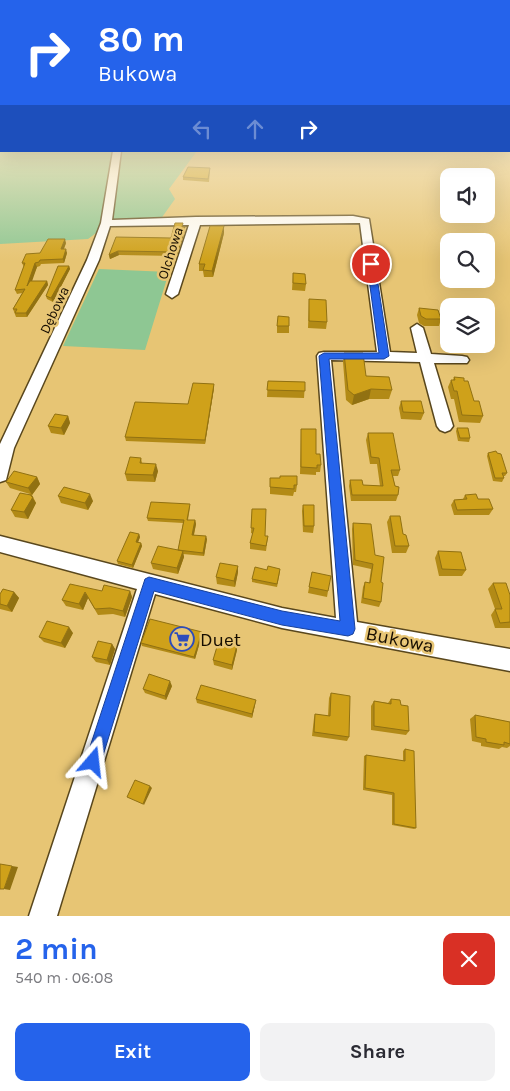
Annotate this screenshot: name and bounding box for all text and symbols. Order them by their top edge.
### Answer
text: 80 m [98,19,185,60]
icon: right [15,20,80,85]
text: Bukowa [98,61,177,87]
icon: left [188,115,216,143]
icon: ahead [241,115,269,143]
icon: right [294,115,322,143]
map controls [440,168,495,353]
button: sound [440,168,495,223]
street label: Olchowa [154,225,187,282]
button: search [440,233,495,288]
pin [350,243,392,285]
icon: arrive [357,250,385,278]
street label: Dębowa [36,284,73,337]
button: layers [440,298,495,353]
street label: Bukowa [364,623,436,657]
supermarket icon: Duet [169,626,195,652]
place label: Duet [200,629,241,651]
position arrow [66,735,118,787]
text: 2 min [15,931,98,967]
button: close [443,933,495,985]
text: 540 m · 06:08 [15,968,113,987]
button: Exit [15,1023,250,1081]
button: Share [260,1023,495,1081]

